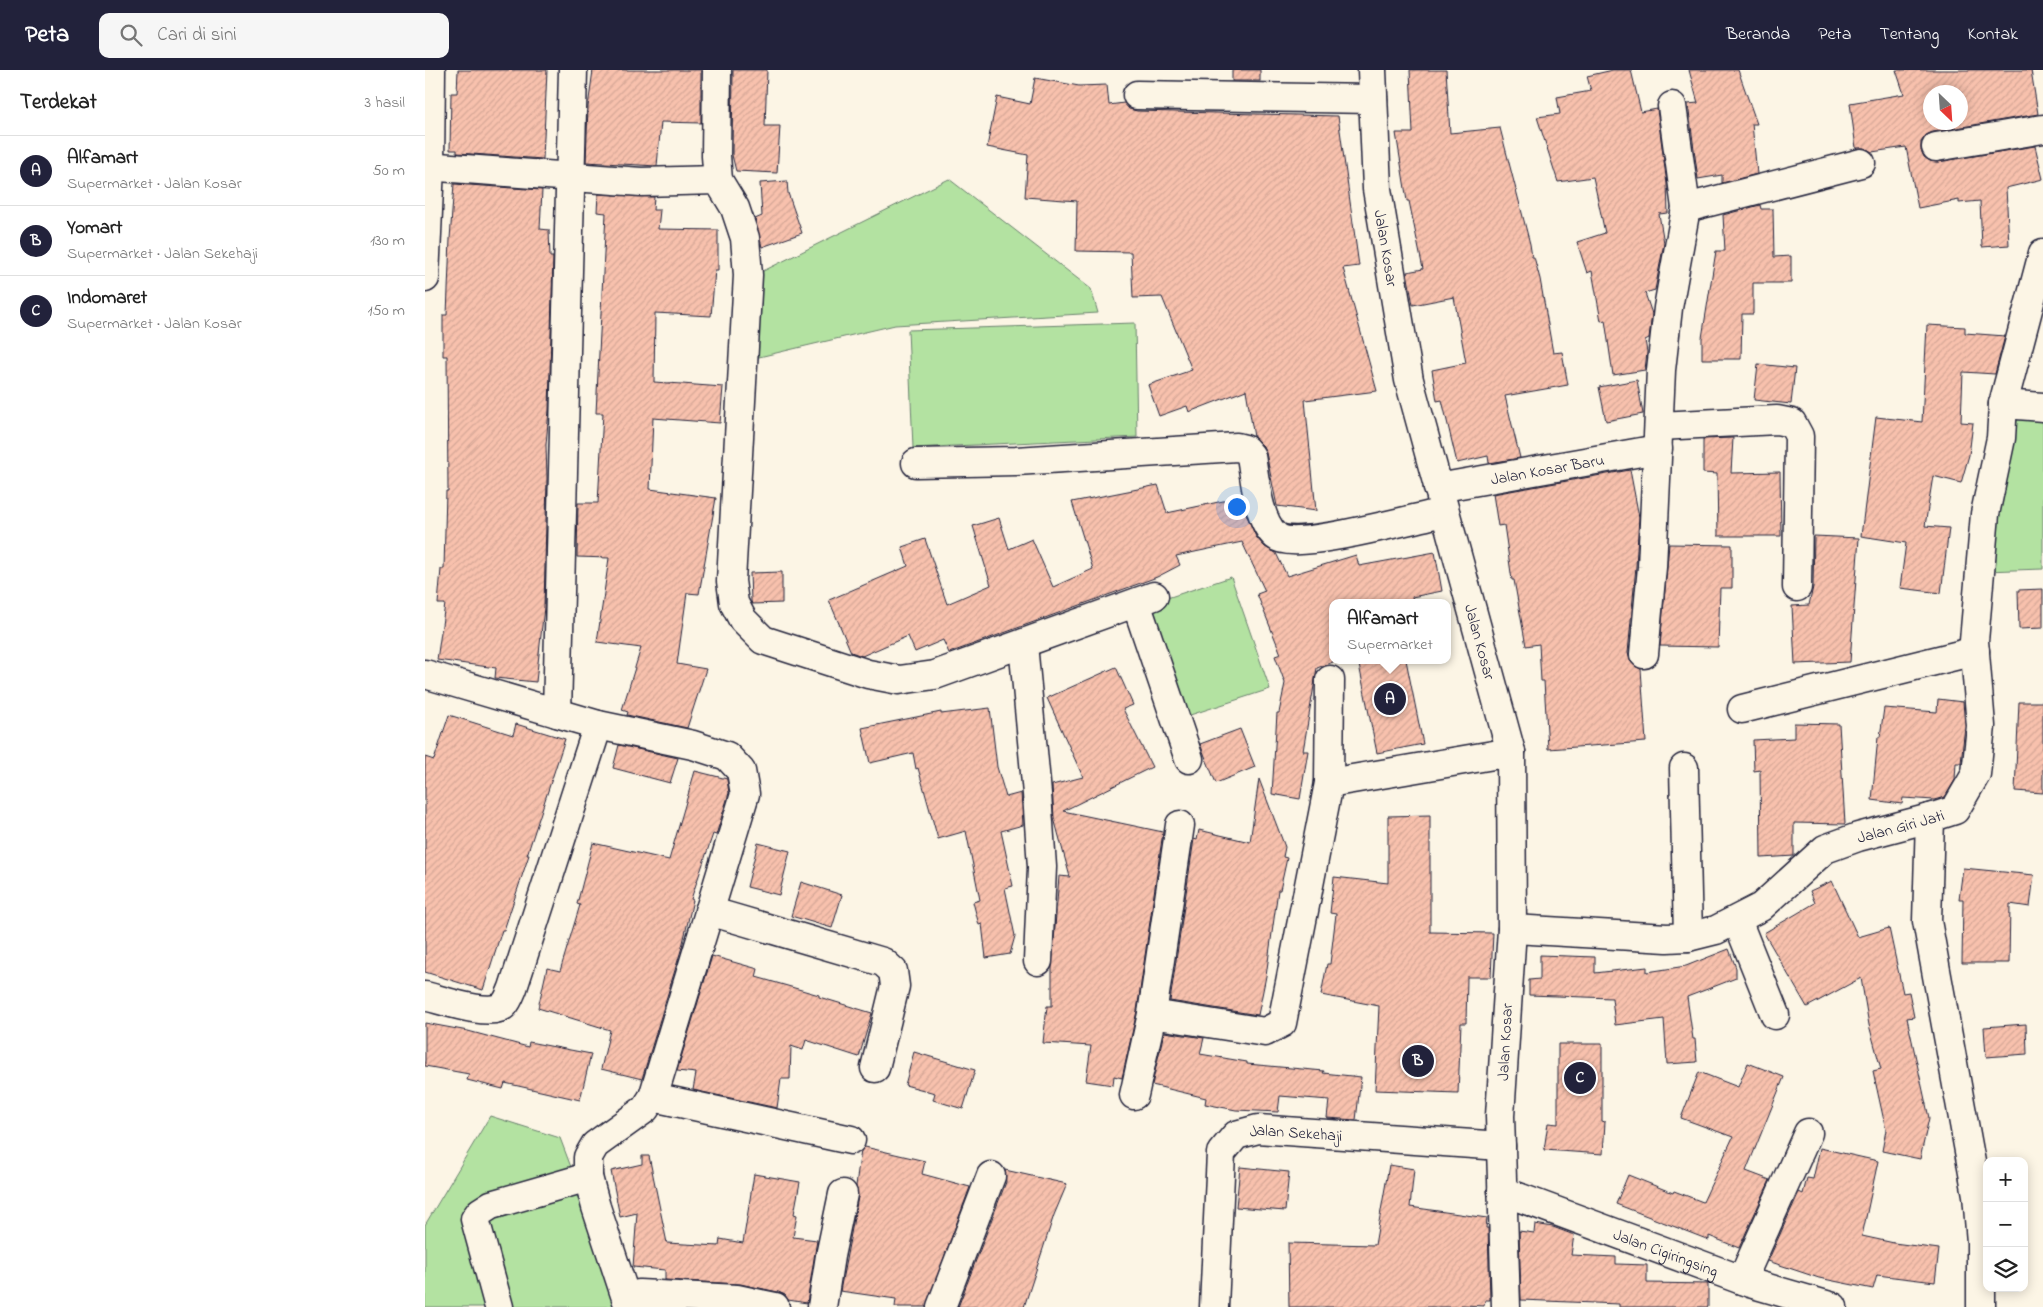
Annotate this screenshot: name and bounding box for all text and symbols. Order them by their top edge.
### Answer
search box [99,13,449,58]
text: Peta [25,18,69,53]
icon: search [117,21,145,49]
text: Cari di sini [157,22,237,49]
text: Beranda [1726,22,1790,48]
text: Peta [1818,22,1851,48]
text: Tentang [1879,22,1939,48]
text: Kontak [1967,22,2018,48]
north arrow [1923,85,1968,130]
text: Terdekat [20,88,97,118]
text: 3 hasil [364,91,405,115]
text: Alfamart [67,145,138,172]
text: A [31,159,41,183]
text: 50 m [373,159,405,183]
text: Supermarket · Jalan Kosar [67,172,242,196]
street label: Jalan Kosar [1367,208,1403,289]
text: Yomart [67,215,122,242]
text: B [31,229,41,253]
text: 130 m [370,229,405,253]
text: Supermarket · Jalan Sekehaji [67,242,258,266]
text: Indomaret [67,285,147,312]
text: C [32,299,40,323]
text: 150 m [367,299,405,323]
text: Supermarket · Jalan Kosar [67,312,242,336]
street label: Jalan Kosar Baru [1489,449,1606,492]
your location [1224,494,1250,520]
popup [1329,599,1451,664]
street label: Jalan Kosar [1457,602,1501,683]
text: Alfamart [1347,606,1418,633]
text: Supermarket [1347,633,1433,657]
pin: A [1374,680,1406,718]
street label: Jalan Giri Jati [1855,804,1948,851]
street label: Jalan Kosar [1492,1003,1520,1081]
pin: B [1402,1042,1434,1080]
pin: C [1564,1059,1596,1097]
street label: Jalan Sekehaji [1246,1119,1343,1149]
map controls [1983,1157,2028,1292]
button: + [1983,1157,2028,1202]
button: − [1983,1202,2028,1247]
street label: Jalan Cigiringsing [1609,1223,1721,1284]
button: layers [1983,1247,2028,1292]

